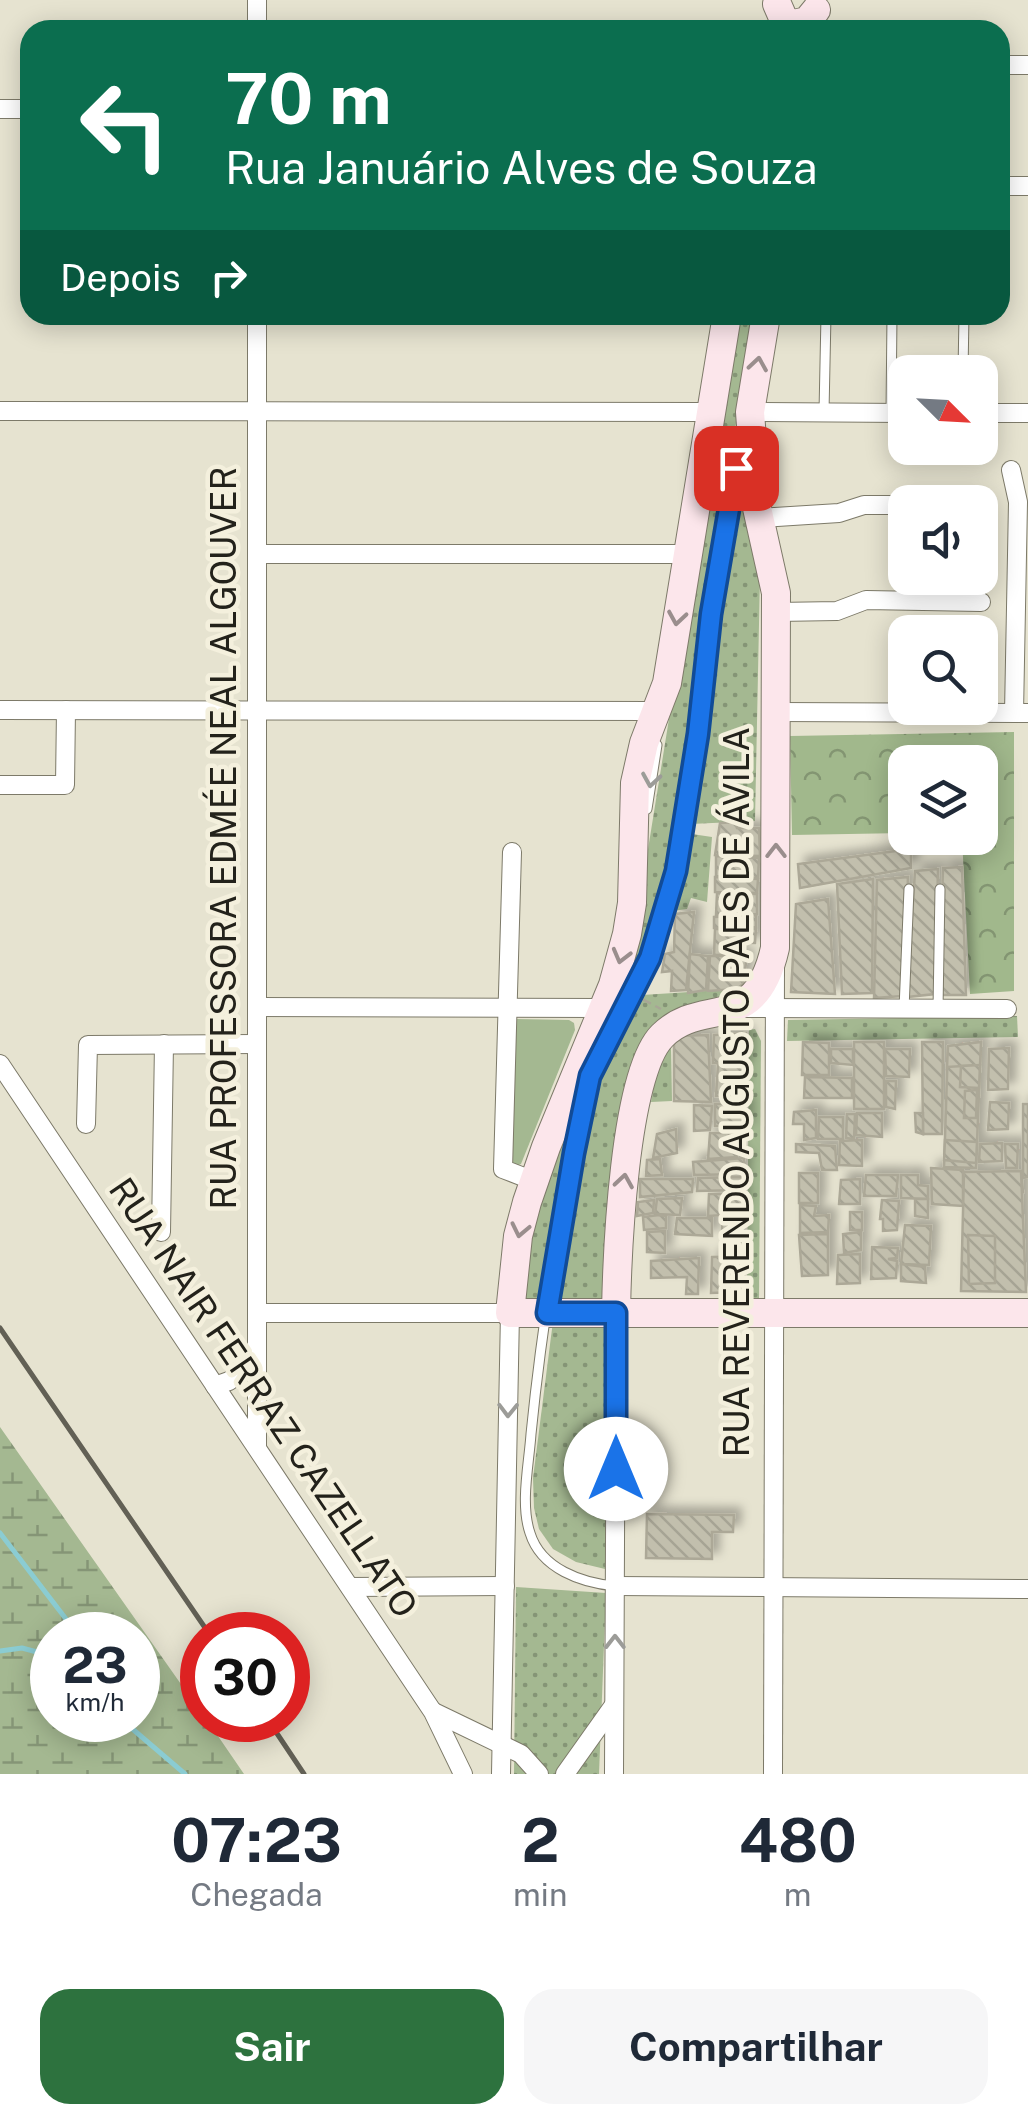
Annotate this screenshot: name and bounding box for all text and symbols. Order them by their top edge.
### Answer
text: 70 m [225,57,392,140]
icon: left [60,60,190,190]
text: Rua Januário Alves de Souza [225,141,818,194]
icon: right [201,250,256,305]
text: Depois [60,255,181,300]
one-way arrow [747,355,768,372]
north arrow [888,355,998,465]
map controls [888,355,998,855]
pin [694,426,779,511]
icon: arrive [709,441,764,496]
street label: RUA PROFESSORA EDMÉE NEAL ALGOUVER [202,467,244,1209]
button: sound [888,485,998,595]
one-way arrow [667,610,688,627]
button: search [888,615,998,725]
street label: RUA REVERENDO AUGUSTO PAES DE ÁVILA [715,727,757,1457]
button: layers [888,745,998,855]
one-way arrow [642,771,663,788]
one-way arrow [765,842,787,858]
one-way arrow [612,947,633,964]
street label: RUA NAIR FERRAZ CAZELLATO [101,1170,426,1625]
one-way arrow [612,1173,633,1189]
one-way arrow [511,1221,532,1238]
one-way arrow [498,1403,519,1419]
position arrow [564,1417,668,1521]
speed limit sign: 30 [180,1612,310,1742]
one-way arrow [604,1633,626,1648]
text: 23 [62,1635,128,1694]
text: km/h [66,1687,124,1717]
text: 07:23 [171,1805,342,1876]
text: 2 [521,1805,559,1876]
text: 480 [739,1805,857,1876]
text: Chegada [190,1876,323,1913]
text: min [513,1876,567,1913]
text: m [784,1876,812,1913]
button: Sair [40,1989,504,2104]
button: Compartilhar [524,1989,988,2104]

